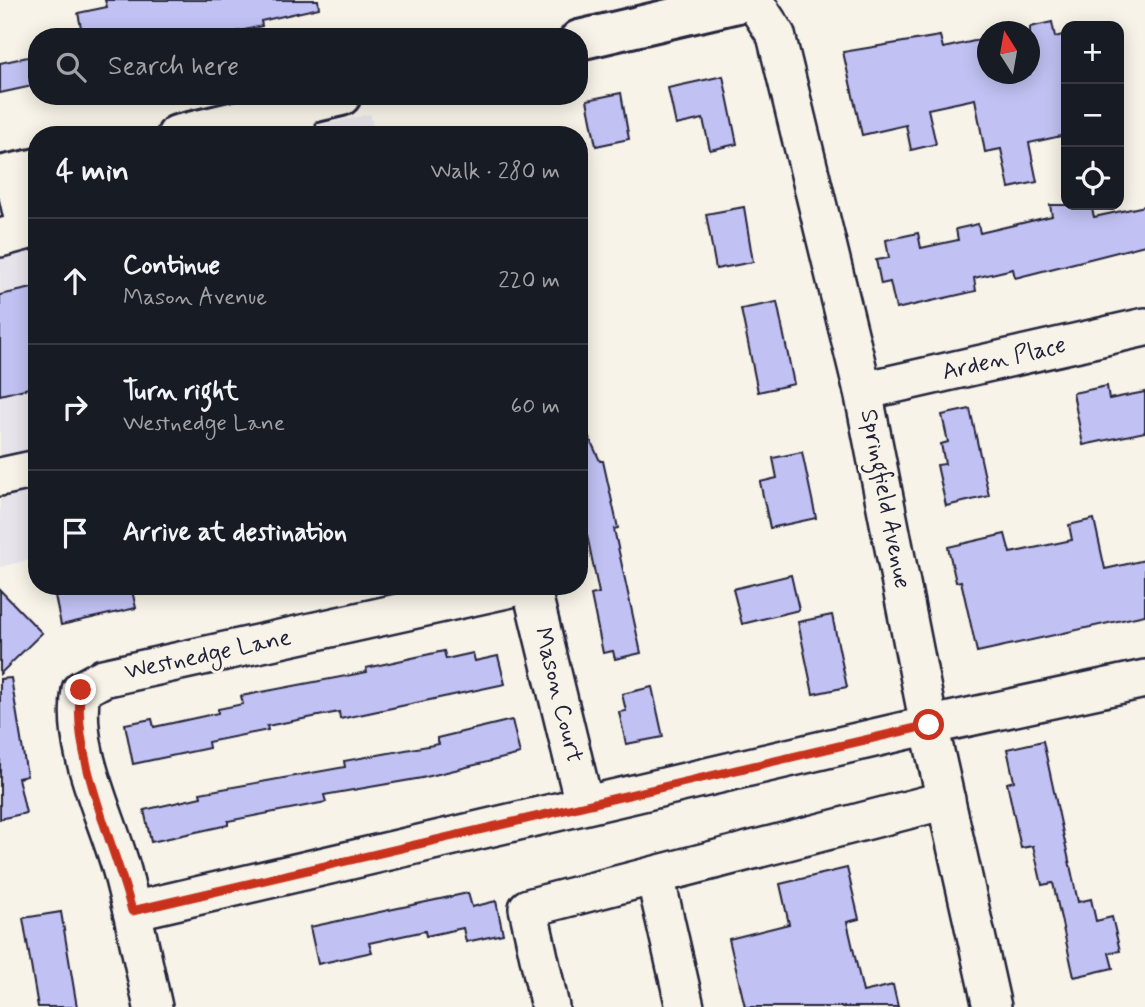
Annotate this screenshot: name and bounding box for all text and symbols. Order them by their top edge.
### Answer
north arrow [977,21,1040,84]
map controls [1061,21,1124,210]
button: + [1061,21,1124,84]
search box [28,28,588,105]
icon: search [52,48,90,86]
text: Search here [108,50,239,84]
button: − [1061,84,1124,147]
button: locate [1061,147,1124,210]
text: 4 min [56,152,129,191]
text: Walk · 280 m [430,157,560,187]
text: Continue [123,249,220,283]
icon: ahead [56,262,94,300]
text: 220 m [498,266,560,296]
text: Mason Avenue [123,283,267,313]
street label: Arden Place [939,330,1069,388]
text: Turn right [123,375,239,409]
icon: right [56,388,94,426]
text: 60 m [511,392,560,422]
street label: Springfield Avenue [849,407,918,592]
text: Westnedge Lane [123,409,285,439]
icon: arrive [56,514,94,552]
text: Arrive at destination [123,516,347,550]
street label: Westnedge Lane [122,622,295,690]
street label: Mason Court [526,624,590,766]
route end [65,674,96,705]
route start [913,709,944,740]

